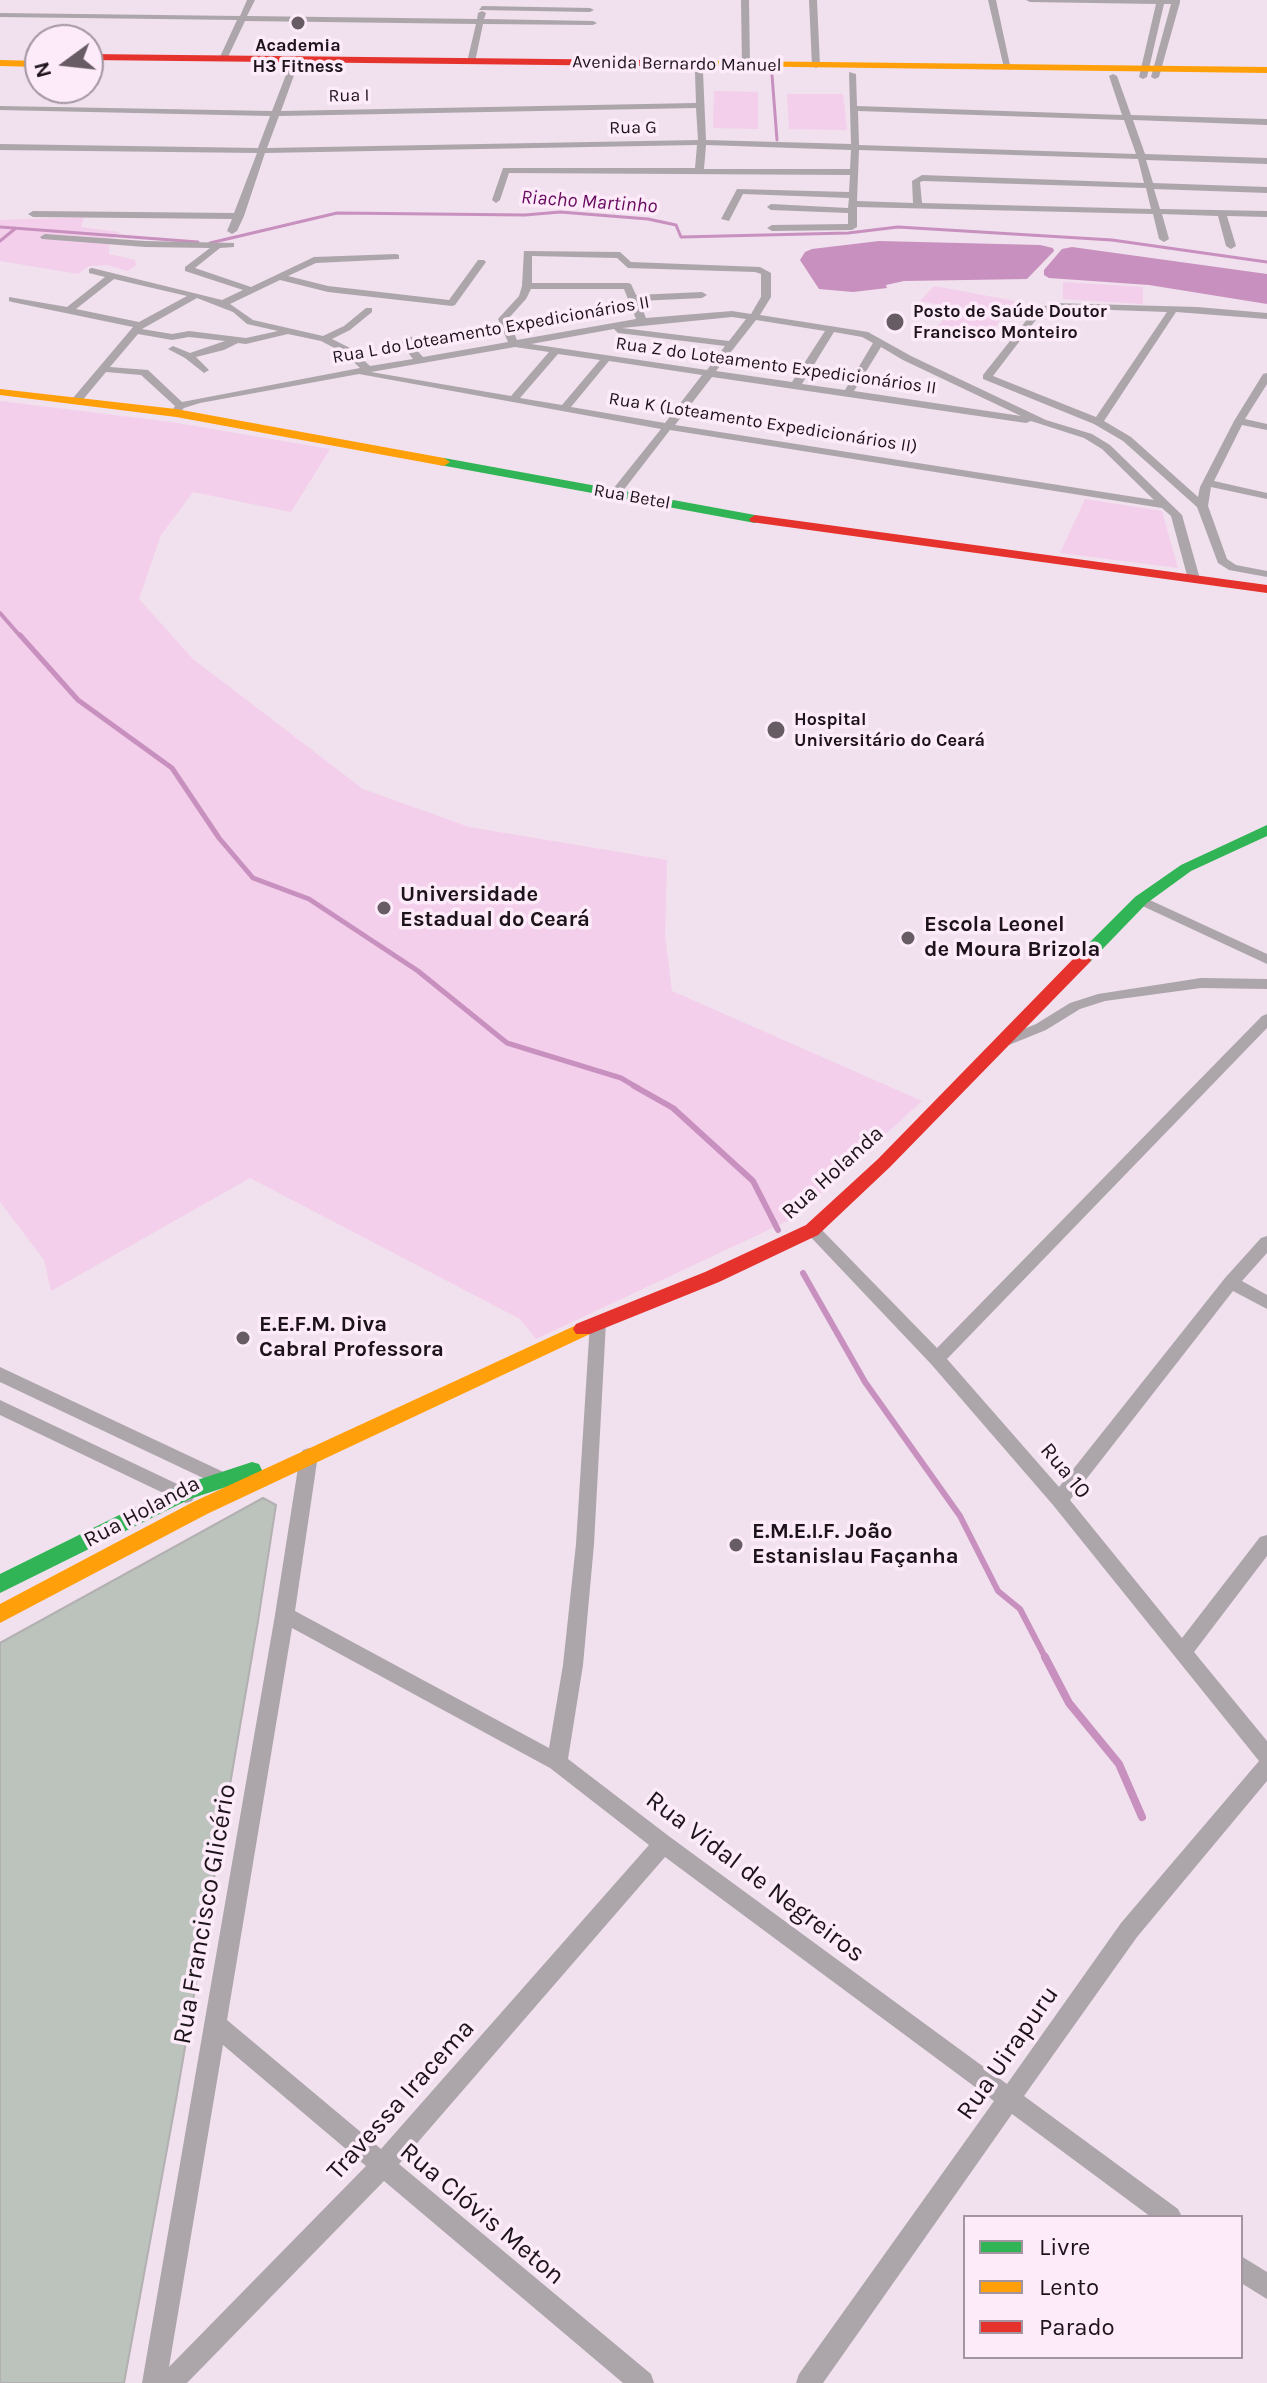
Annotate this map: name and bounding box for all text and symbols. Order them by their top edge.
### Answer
marker: Academia H3 Fitness [289,14,307,32]
north arrow [24,24,104,104]
place label: Academia H3 Fitness [252,35,344,78]
street label: Avenida Bernardo Manuel [572,51,782,77]
text: N [28,59,57,81]
street label: Rua I [328,85,370,107]
street label: Rua G [609,117,657,139]
water label: Riacho Martinho [520,185,658,219]
street label: Rua L do Loteamento Expedicionários II [331,291,651,369]
place label: Posto de Saúde Doutor Francisco Monteiro [913,301,1107,344]
marker: Posto de Saúde Doutor Francisco Monteiro [884,311,906,333]
street label: Rua Z do Loteamento Expedicionários II [614,333,938,399]
street label: Rua K (Loteamento Expedicionários II) [607,388,919,458]
street label: Rua Betel [592,480,672,514]
place label: Hospital Universitário do Ceará [794,709,985,752]
marker: Hospital Universitário do Ceará [765,719,787,741]
place label: Universidade Estadual do Ceará [400,882,590,934]
marker: Universidade Estadual do Ceará [375,899,393,917]
place label: Escola Leonel de Moura Brizola [924,912,1100,964]
marker: Escola Leonel de Moura Brizola [899,929,917,947]
street label: Rua Holanda [777,1121,889,1225]
place label: E.E.F.M. Diva Cabral Professora [259,1312,444,1364]
marker: E.E.F.M. Diva Cabral Professora [234,1329,252,1347]
street label: Rua 10 [1034,1438,1096,1504]
street label: Rua Holanda [79,1470,205,1554]
place label: E.M.E.I.F. João Estanislau Façanha [752,1519,959,1570]
marker: E.M.E.I.F. João Estanislau Façanha [727,1536,745,1554]
street label: Rua Francisco Glicério [167,1781,243,2047]
street label: Rua Vidal de Negreiros [639,1784,871,1970]
street label: Rua Uirapuru [950,1980,1066,2126]
street label: Travessa Iracema [321,2013,481,2187]
street label: Rua Clóvis Meton [393,2136,571,2292]
legend [963,2215,1243,2359]
text: Livre [1039,2233,1090,2261]
text: Lento [1039,2273,1099,2301]
text: Parado [1039,2313,1115,2341]

